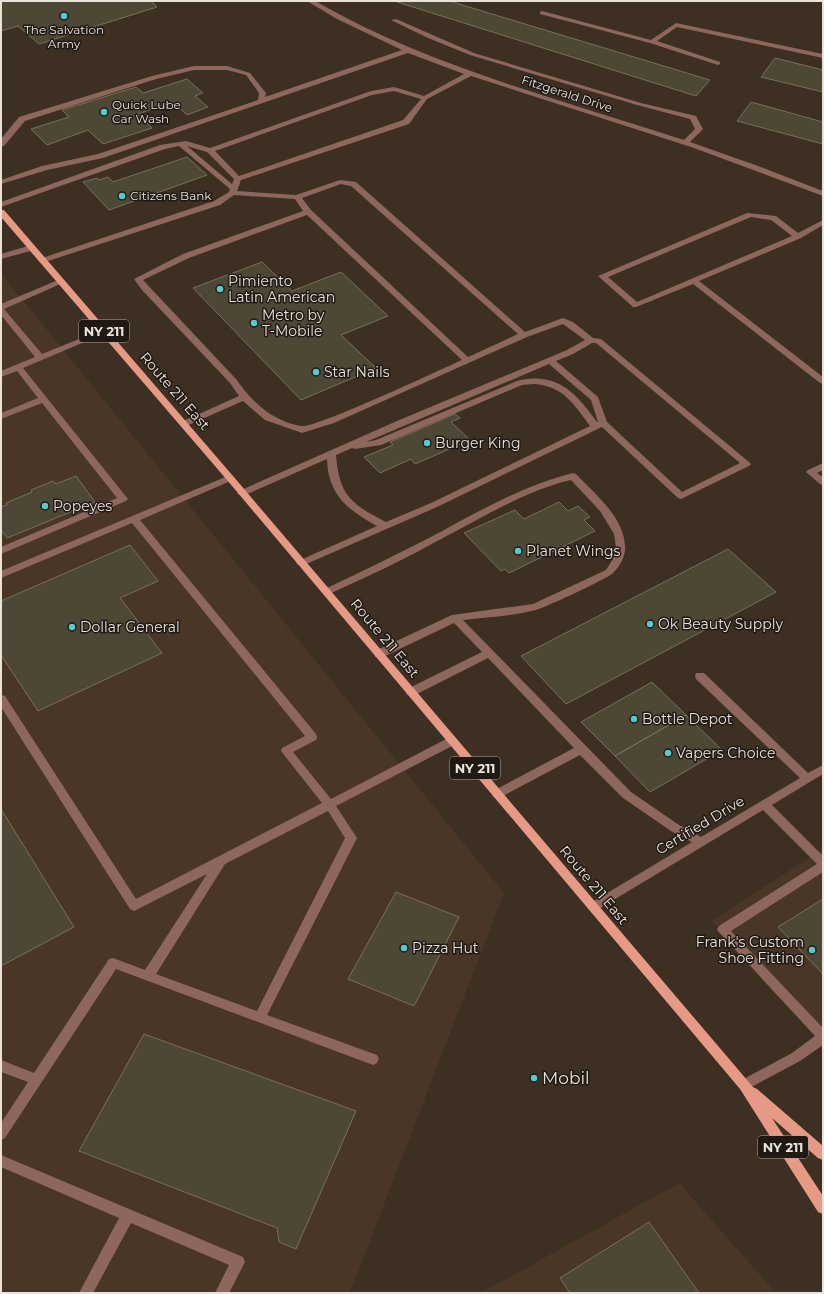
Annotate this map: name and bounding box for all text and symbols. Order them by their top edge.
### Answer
marker: The Salvation Army [59,11,69,21]
place label: The Salvation Army [24,22,104,51]
street label: Fitzgerald Drive [520,72,614,115]
place label: Quick Lube Car Wash [112,97,181,126]
marker: Quick Lube Car Wash [99,107,109,117]
place label: Citizens Bank [130,188,212,203]
marker: Citizens Bank [117,191,127,201]
place label: Pimiento Latin American [228,272,335,306]
marker: Pimiento Latin American [215,284,225,294]
place label: Metro by T-Mobile [262,306,325,340]
marker: Metro by T-Mobile [249,318,259,328]
road number: NY 211 [79,320,129,342]
street label: Route 211 East [136,348,214,434]
place label: Star Nails [324,363,390,381]
marker: Star Nails [311,367,321,377]
place label: Burger King [435,434,521,452]
marker: Burger King [422,438,432,448]
place label: Popeyes [53,497,112,515]
marker: Popeyes [40,501,50,511]
place label: Planet Wings [526,542,620,560]
marker: Planet Wings [513,546,523,556]
street label: Route 211 East [347,595,423,681]
place label: Ok Beauty Supply [658,615,783,633]
place label: Dollar General [80,618,180,636]
marker: Ok Beauty Supply [645,619,655,629]
marker: Dollar General [67,622,77,632]
place label: Bottle Depot [642,710,733,728]
marker: Bottle Depot [629,714,639,724]
place label: Vapers Choice [676,744,775,762]
marker: Vapers Choice [663,748,673,758]
road number: NY 211 [450,757,500,779]
street label: Certified Drive [652,792,748,858]
street label: Route 211 East [556,842,632,928]
place label: Frank's Custom Shoe Fitting [696,933,804,967]
place label: Pizza Hut [412,939,479,957]
marker: Pizza Hut [399,943,409,953]
marker: Frank's Custom Shoe Fitting [807,945,817,955]
place label: Mobil [542,1068,590,1088]
marker: Mobil [529,1073,539,1083]
road number: NY 211 [758,1136,808,1158]

